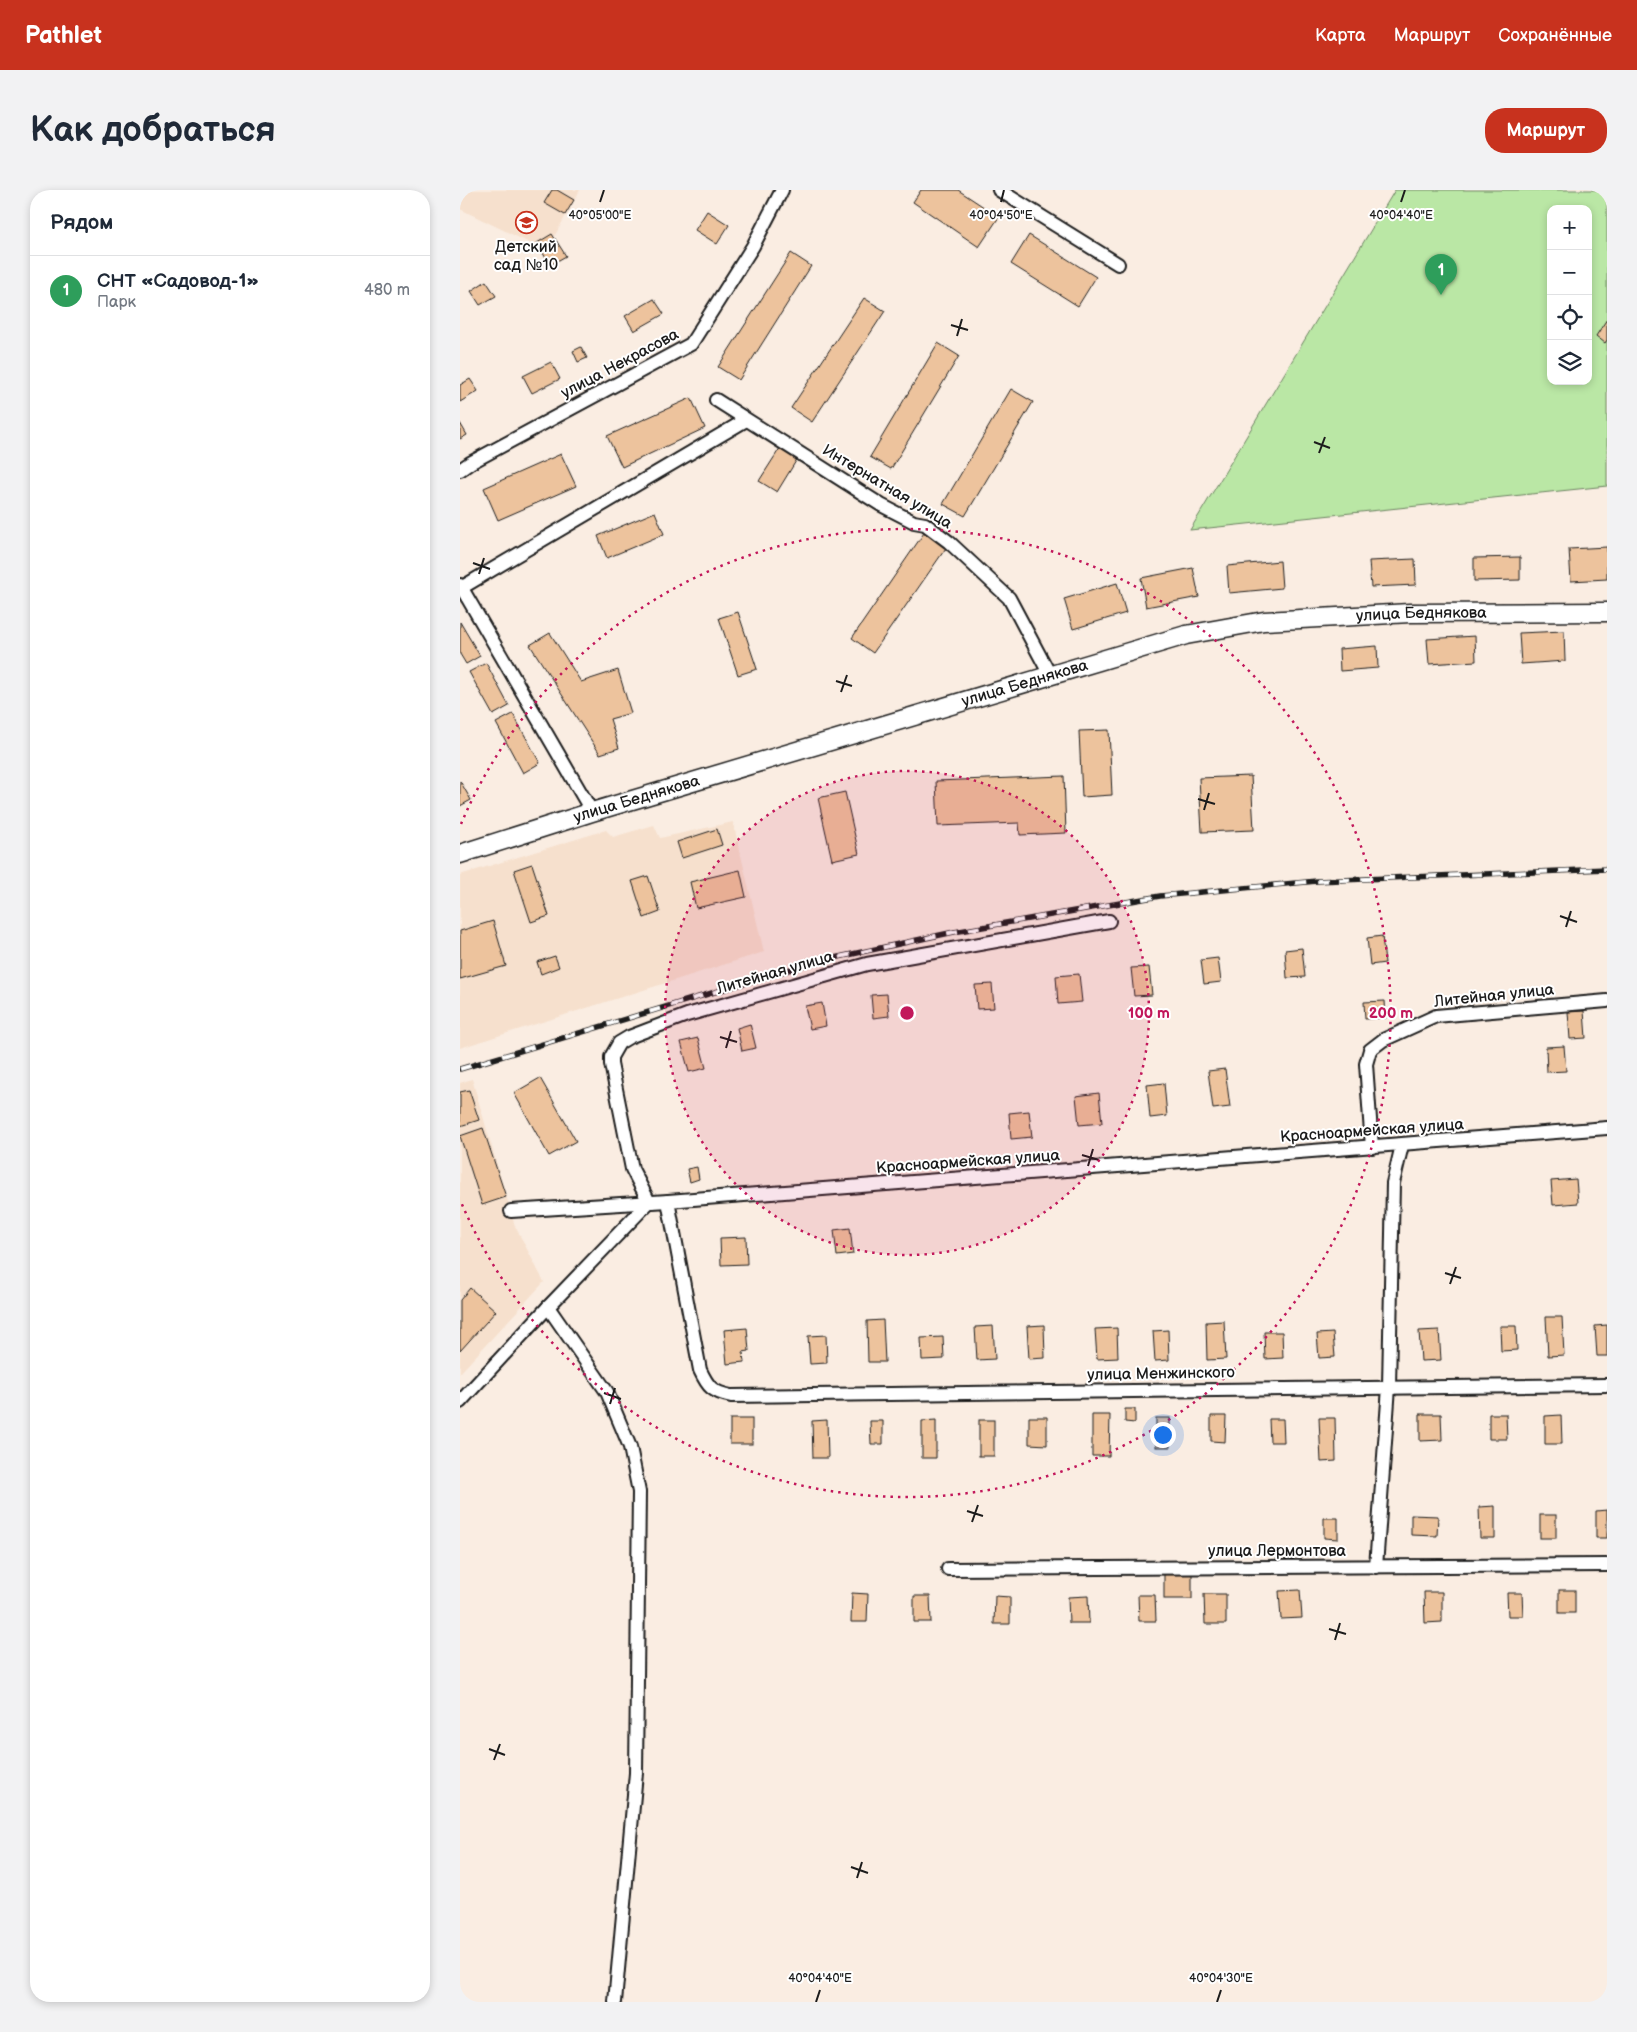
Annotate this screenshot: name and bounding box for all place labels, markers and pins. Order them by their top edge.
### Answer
school or university icon: Детский сад №10 [514,211,538,235]
place label: Детский сад №10 [494,238,558,275]
pin: 1 [1425,254,1457,295]
centre of rings [898,1004,916,1022]

